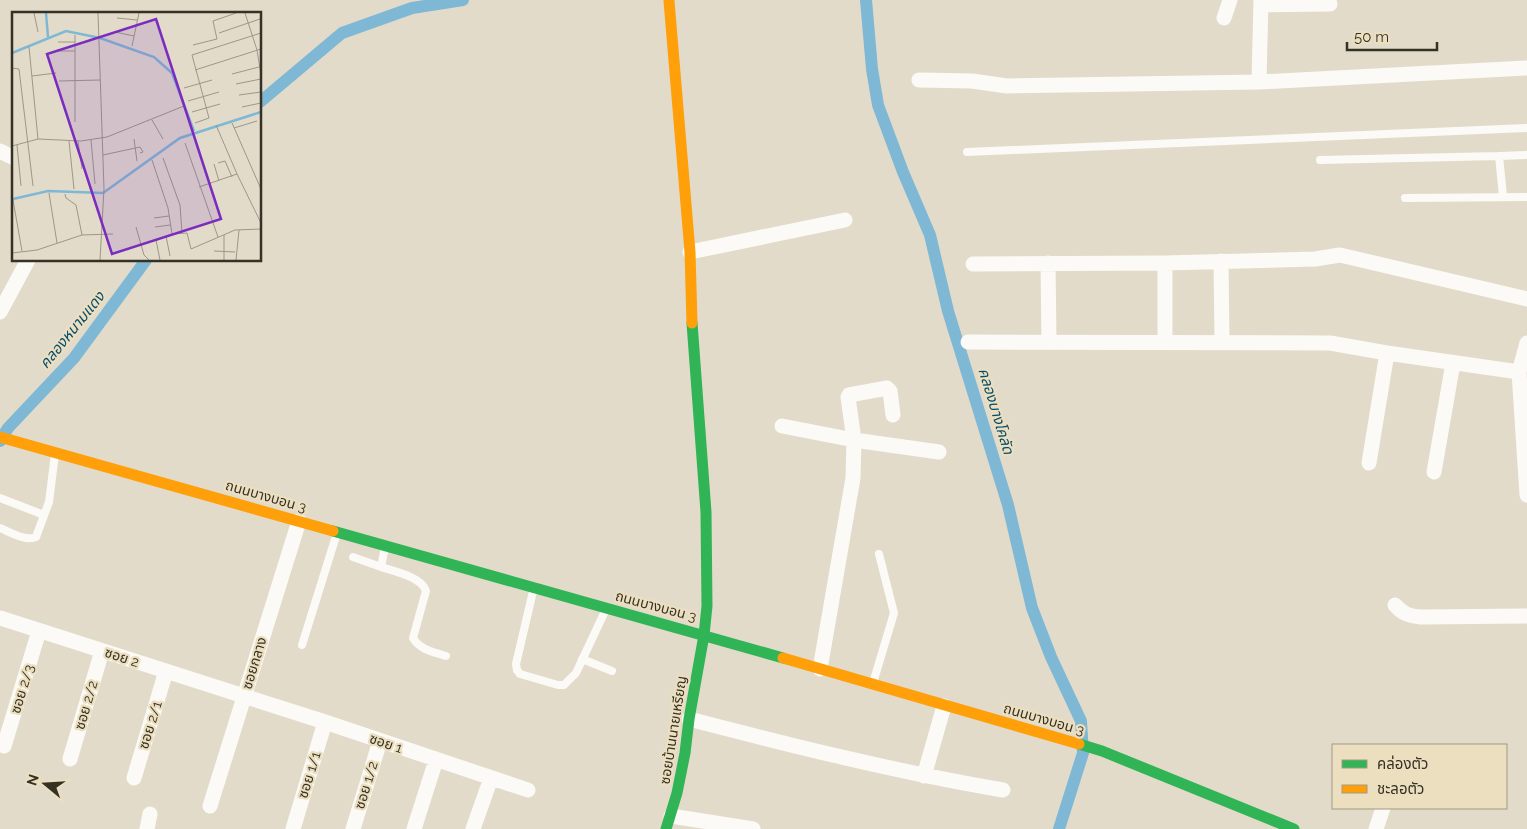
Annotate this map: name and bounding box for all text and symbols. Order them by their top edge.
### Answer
inset map [12,12,261,261]
scale bar [1347,20,1437,52]
text: 50 m [1354,28,1389,46]
water label: คลองหนามแดง [36,287,109,372]
water label: คลองบางโคลัด [974,366,1018,457]
street label: ถนนบางบอน 3 [224,477,308,515]
street label: ถนนบางบอน 3 [614,587,698,625]
street label: ซอยกลาง [238,635,270,691]
street label: ซอย 2 [103,644,141,670]
street label: ซอย 2/3 [7,662,37,716]
street label: ซอยบ้านนายเหรียญ [657,675,689,785]
street label: ซอย 2/2 [71,679,101,731]
street label: ซอย 2/1 [135,699,165,751]
street label: ถนนบางบอน 3 [1002,700,1086,738]
street label: ซอย 1 [367,730,405,756]
legend [1332,744,1507,809]
street label: ซอย 1/1 [294,750,324,800]
text: คล่องตัว [1377,755,1428,773]
north arrow [20,759,70,809]
street label: ซอย 1/2 [351,759,381,811]
text: N [23,772,42,788]
text: ชะลอตัว [1377,780,1424,798]

